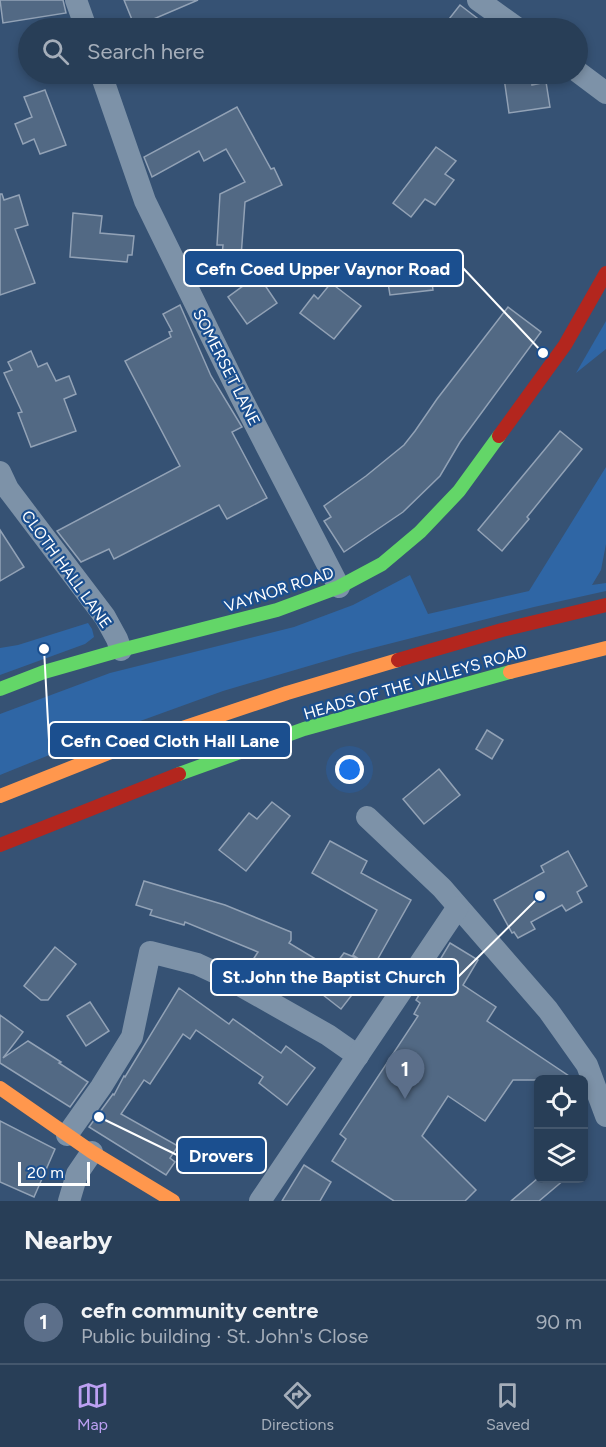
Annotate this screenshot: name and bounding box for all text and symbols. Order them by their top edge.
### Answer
search box [18,18,588,84]
icon: search [39,35,72,68]
text: Search here [87,38,205,65]
callout: Cefn Coed Upper Vaynor Road [184,250,463,286]
text: Cefn Coed Upper Vaynor Road [196,258,450,280]
street label: SOMERSET LANE [189,306,264,429]
street label: CLOTH HALL LANE [17,507,116,632]
street label: VAYNOR ROAD [222,563,336,616]
street label: HEADS OF THE VALLEYS ROAD [301,641,529,724]
callout: Cefn Coed Cloth Hall Lane [49,722,291,758]
text: Cefn Coed Cloth Hall Lane [61,730,279,752]
your location [335,755,364,784]
callout: St.John the Baptist Church [211,959,458,995]
text: St.John the Baptist Church [222,966,446,988]
pin: 1 [386,1050,424,1099]
map controls [534,1075,588,1183]
button: locate [534,1075,588,1129]
button: layers [534,1129,588,1183]
callout: Drovers [177,1137,266,1173]
text: Drovers [189,1145,254,1167]
scale bar [18,1159,90,1186]
text: 20 m [27,1163,64,1182]
text: Nearby [24,1224,112,1256]
text: cefn community centre [81,1297,318,1324]
text: 1 [39,1310,48,1334]
text: 90 m [536,1310,582,1334]
text: Public building · St. John's Close [81,1324,368,1348]
tab: Map [76,1379,109,1434]
tab: Directions [261,1379,334,1434]
tab: Saved [486,1379,530,1434]

